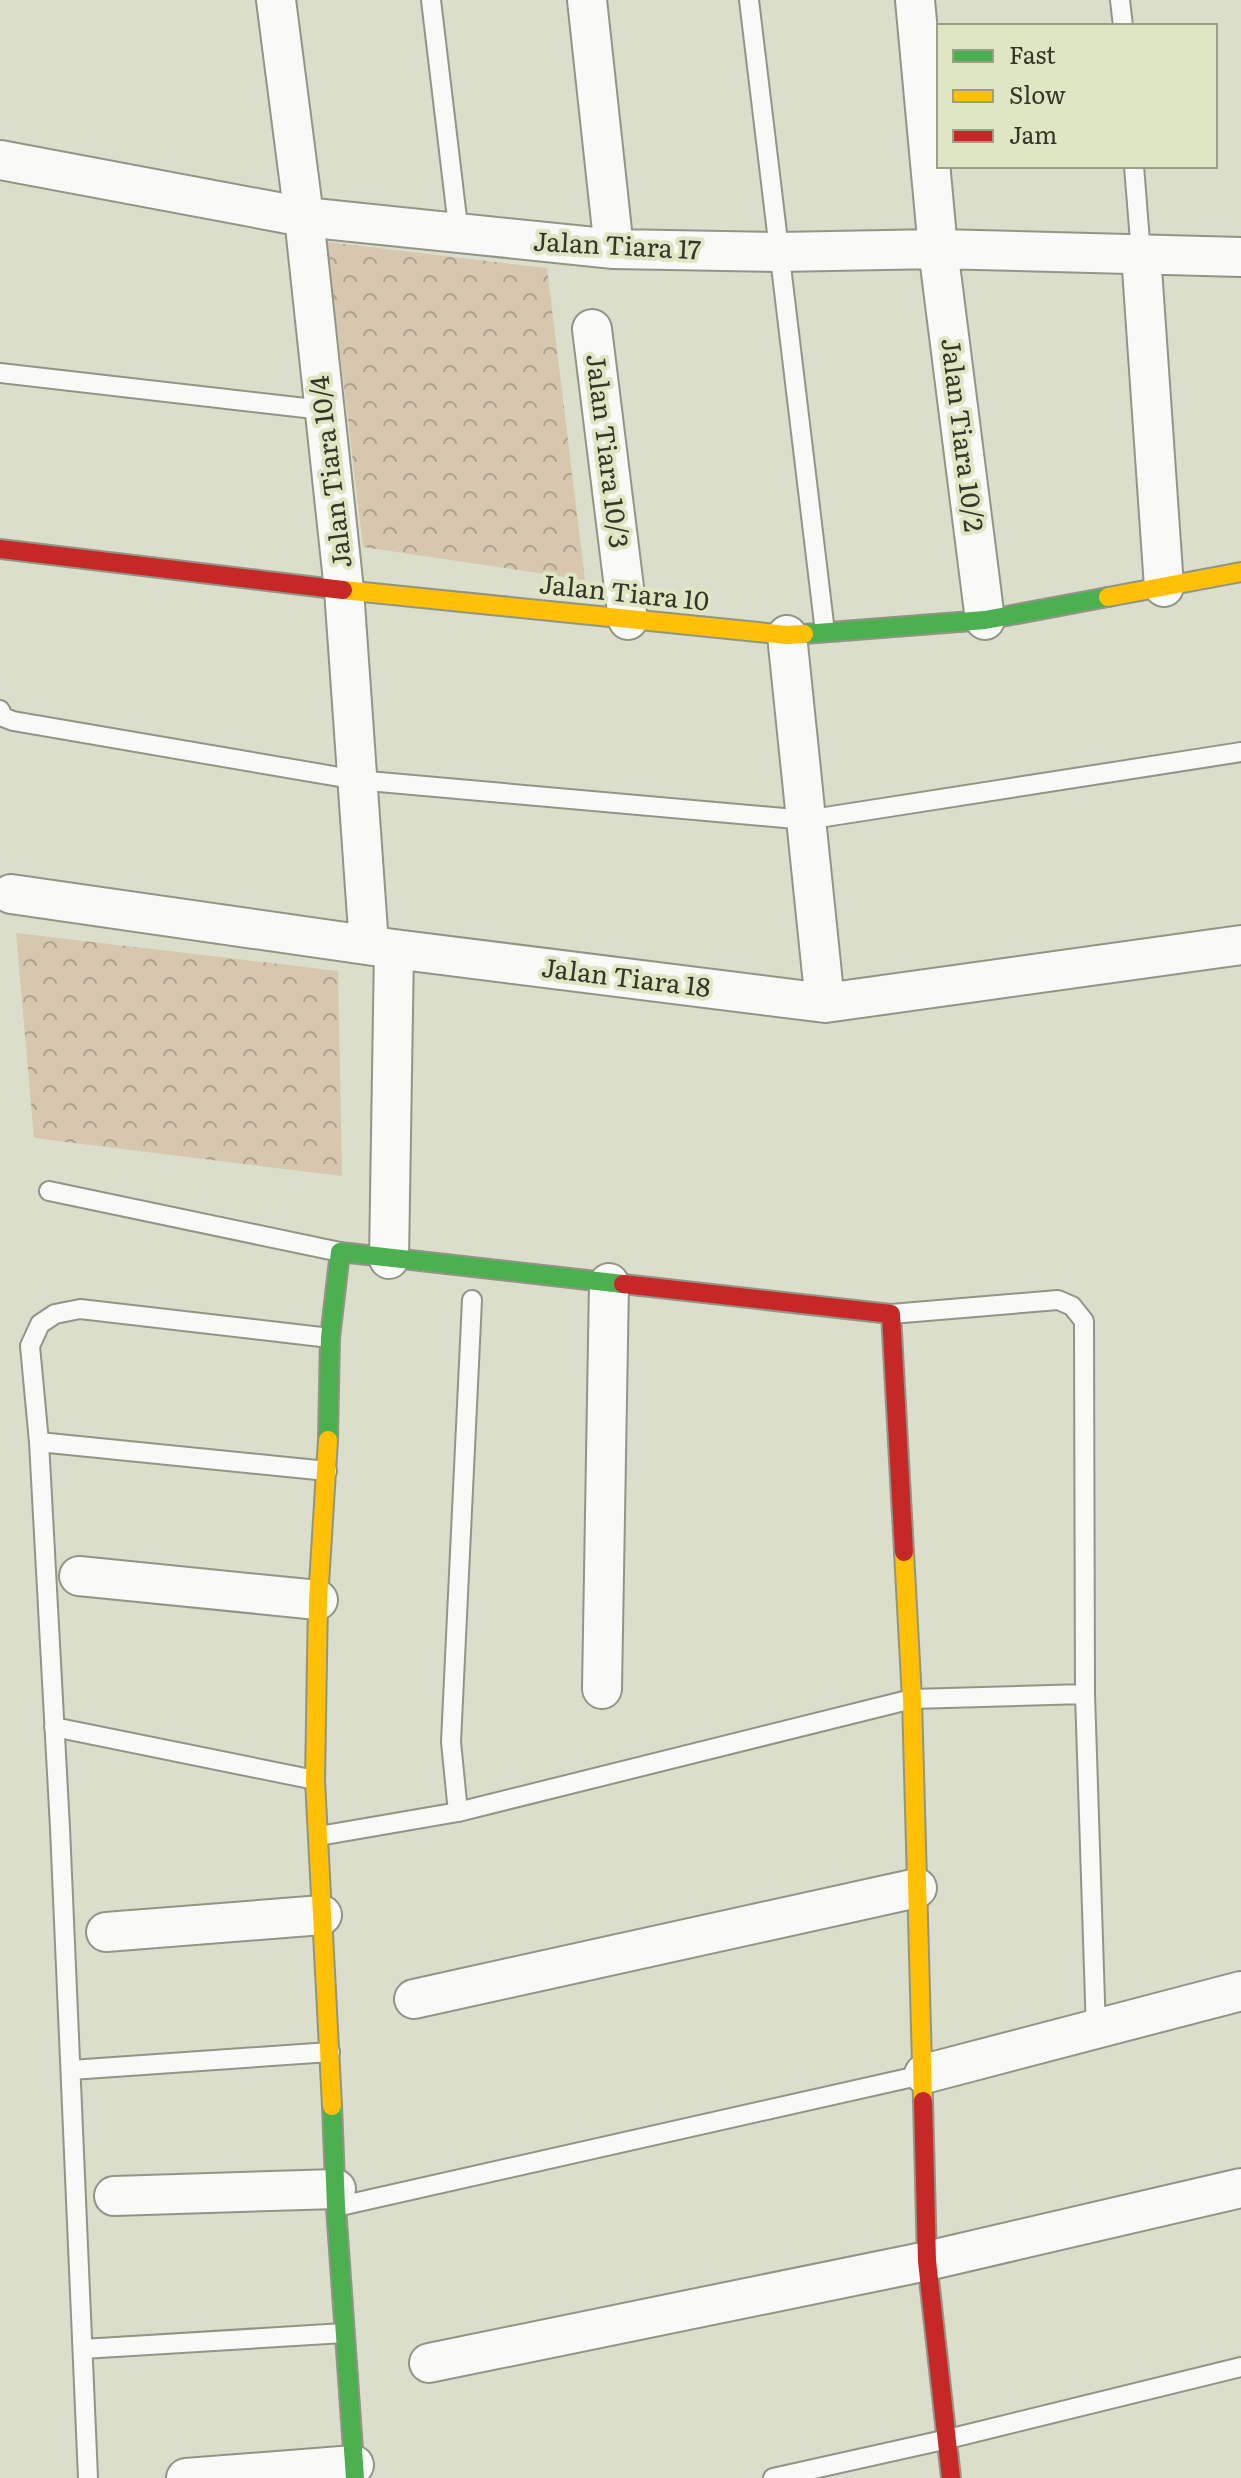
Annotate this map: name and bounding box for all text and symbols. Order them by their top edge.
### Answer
legend [937,24,1217,168]
text: Fast [1009,36,1056,71]
text: Slow [1009,76,1066,111]
text: Jam [1009,116,1057,151]
street label: Jalan Tiara 17 [532,220,702,267]
street label: Jalan Tiara 10/2 [933,335,996,534]
street label: Jalan Tiara 10/3 [578,351,641,550]
street label: Jalan Tiara 10/4 [297,374,360,571]
street label: Jalan Tiara 10 [537,562,711,619]
street label: Jalan Tiara 18 [540,946,713,1005]

